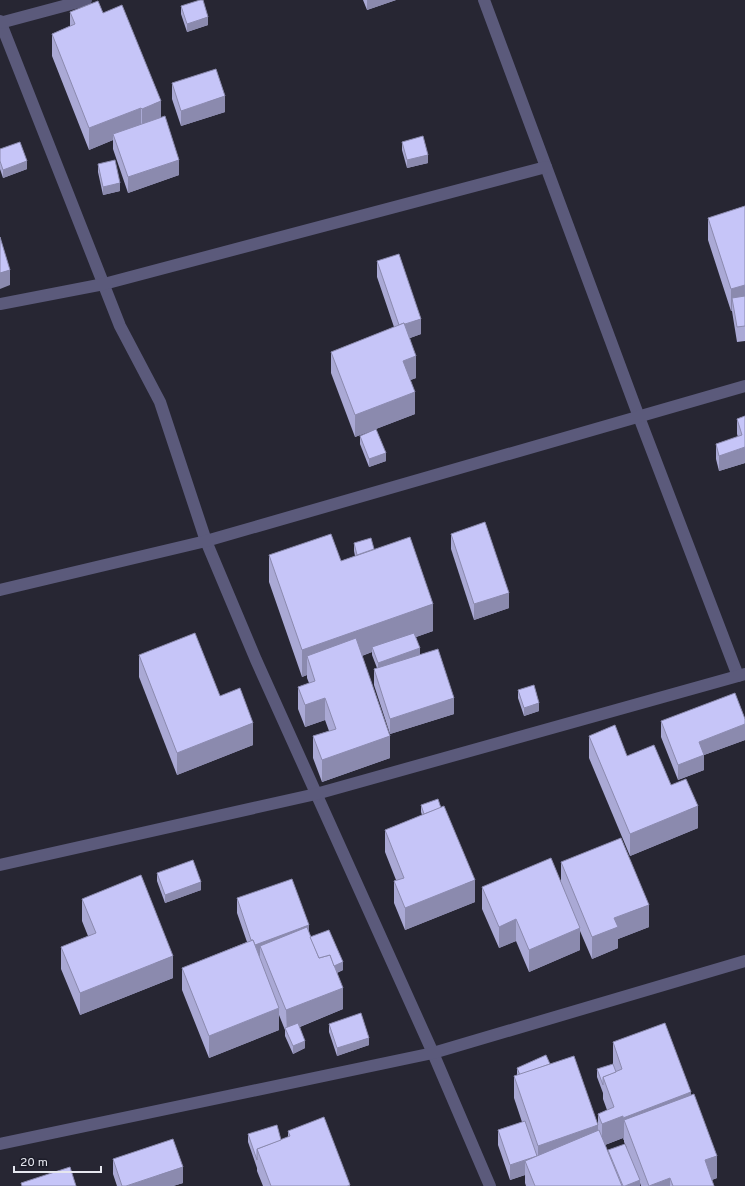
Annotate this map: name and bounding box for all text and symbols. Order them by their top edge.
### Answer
scale bar [14,1148,101,1174]
text: 20 m [20,1155,48,1171]

